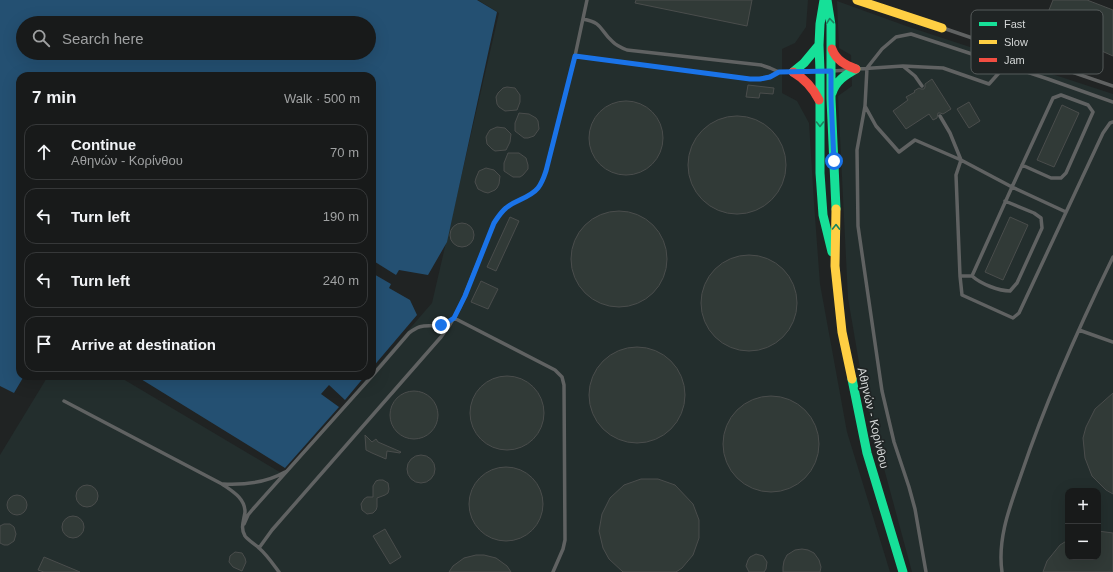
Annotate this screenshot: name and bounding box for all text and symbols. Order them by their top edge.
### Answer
legend [971,10,1103,74]
search box [16,16,376,60]
one-way arrow [826,18,835,24]
text: Fast [1004,18,1025,30]
icon: search [30,27,52,49]
text: Search here [62,30,144,47]
text: Slow [1004,36,1028,48]
text: Jam [1004,54,1025,66]
text: 7 min [32,88,76,107]
text: Walk · 500 m [284,91,360,106]
one-way arrow [816,121,824,127]
text: Continue [71,136,136,153]
icon: ahead [33,141,55,163]
text: 70 m [330,145,359,160]
route start [825,152,843,170]
text: Αθηνών - Κορίνθου [71,153,183,168]
icon: left [33,205,55,227]
text: Turn left [71,208,130,225]
text: 190 m [323,209,359,224]
one-way arrow [832,224,840,230]
icon: left [33,269,55,291]
text: Turn left [71,272,130,289]
text: 240 m [323,273,359,288]
route end [432,316,450,334]
icon: arrive [33,333,55,355]
text: Arrive at destination [71,336,216,353]
street label: Αθηνών - Κορίνθου [855,366,891,470]
map controls [1065,488,1101,560]
button: + [1065,488,1101,524]
button: − [1065,524,1101,560]

